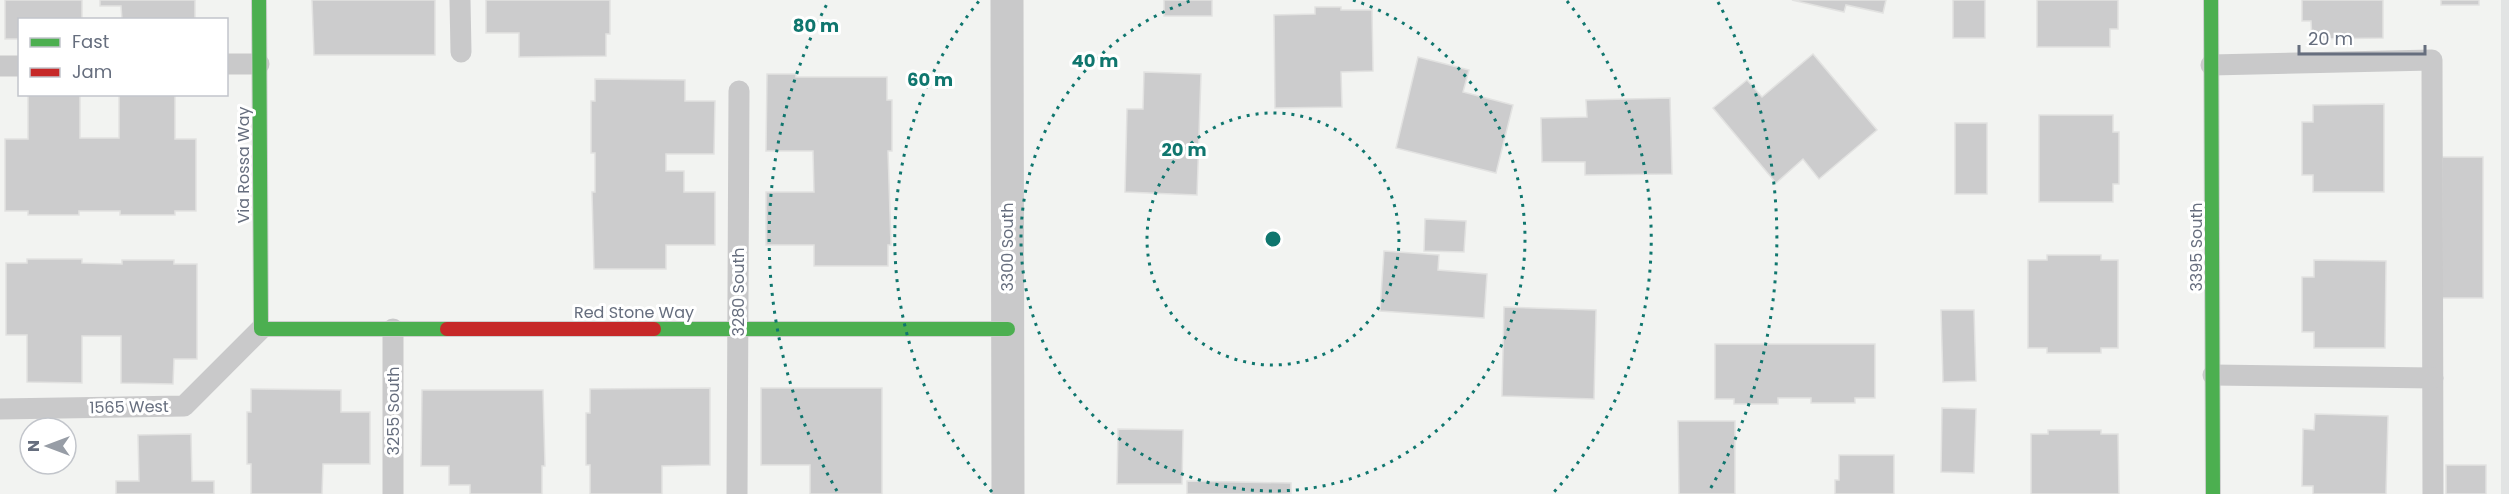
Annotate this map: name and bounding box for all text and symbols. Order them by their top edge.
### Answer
text: 80 m [793,13,839,38]
legend [18,18,228,96]
scale bar [2299,18,2425,56]
text: 20 m [2308,26,2353,51]
text: Fast [72,29,109,54]
text: 40 m [1072,48,1118,73]
text: Jam [72,59,112,84]
text: 60 m [907,67,953,92]
street label: Via Rossa Way [232,106,255,224]
text: 20 m [1162,137,1206,162]
street label: 3300 South [996,202,1019,292]
street label: 3395 South [2185,202,2208,292]
centre of rings [1263,229,1283,249]
street label: 3280 South [727,248,750,336]
street label: Red Stone Way [574,301,694,324]
street label: 3255 South [382,367,405,455]
street label: 1565 West [89,395,169,419]
north arrow [18,416,78,476]
text: N [22,440,45,452]

